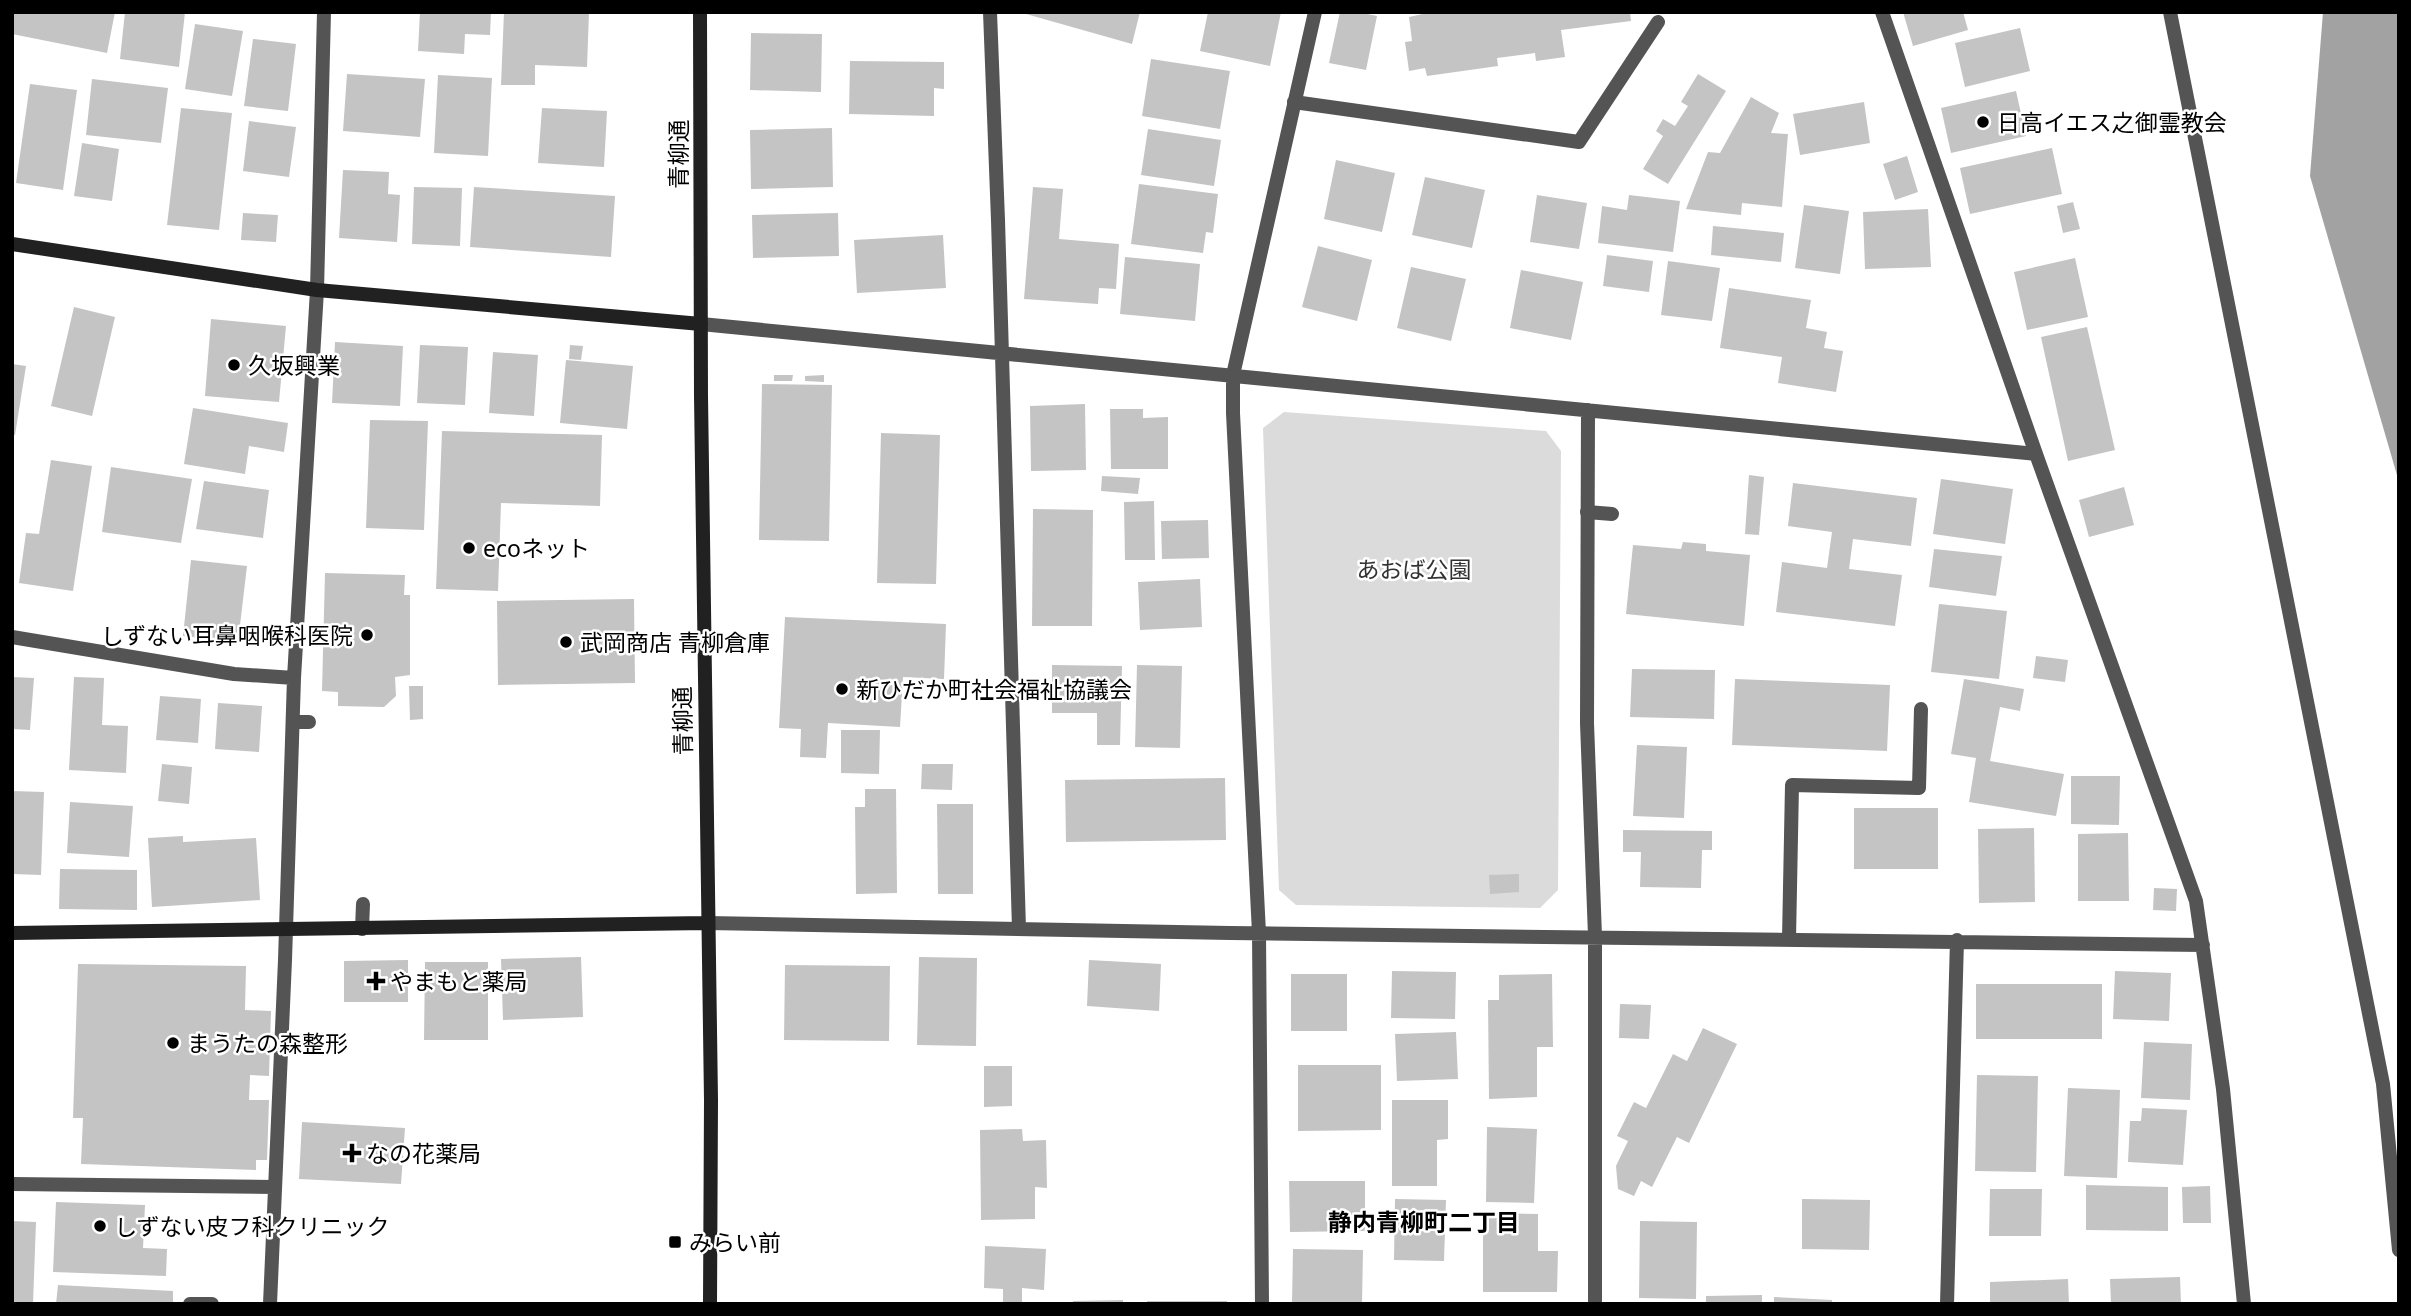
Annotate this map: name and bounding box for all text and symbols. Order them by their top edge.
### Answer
place label: 日高イエス之御霊教会 [1997,106,2227,138]
marker: 日高イエス之御霊教会 [1975,114,1991,130]
street label: 青柳通 [662,120,694,189]
place label: 久坂興業 [248,349,340,381]
marker: 久坂興業 [226,357,242,373]
place label: ecoネット [483,532,590,564]
marker: ecoネット [461,540,477,556]
park label: あおば公園 [1357,553,1472,585]
place label: しずない耳鼻咽喉科医院 [100,619,353,651]
place label: 武岡商店 青柳倉庫 [580,626,770,658]
marker: しずない耳鼻咽喉科医院 [359,627,375,643]
marker: 武岡商店 青柳倉庫 [558,634,574,650]
place label: 新ひだか町社会福祉協議会 [856,673,1132,705]
marker: 新ひだか町社会福祉協議会 [834,681,850,697]
street label: 青柳通 [665,686,699,756]
place label: やまもと薬局 [390,965,528,997]
marker: やまもと薬局 [368,973,384,989]
place label: まうたの森整形 [187,1027,348,1059]
marker: まうたの森整形 [165,1035,181,1051]
place label: なの花薬局 [366,1137,481,1169]
marker: なの花薬局 [344,1145,360,1161]
district label: 静内青柳町二丁目 [1328,1205,1520,1238]
place label: しずない皮フ科クリニック [114,1210,390,1242]
marker: しずない皮フ科クリニック [92,1218,108,1234]
place label: みらい前 [689,1226,781,1258]
marker: みらい前 [667,1234,683,1250]

